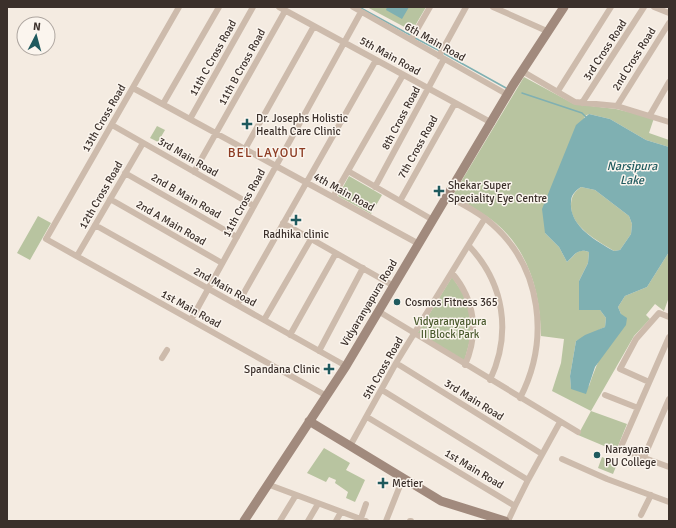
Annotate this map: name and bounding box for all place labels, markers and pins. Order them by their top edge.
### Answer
place label: Dr. Josephs Holistic Health Care Clinic [256,112,348,138]
marker: Dr. Josephs Holistic Health Care Clinic [241,118,253,130]
place label: Shekar Super Speciality Eye Centre [448,179,547,205]
marker: Shekar Super Speciality Eye Centre [433,185,445,197]
marker: Radhika clinic [290,214,302,226]
place label: Radhika clinic [263,228,329,241]
place label: Cosmos Fitness 365 [405,296,498,309]
marker: Cosmos Fitness 365 [392,297,402,307]
place label: Spandana Clinic [244,363,320,376]
marker: Spandana Clinic [323,363,335,375]
place label: Narayana PU College [605,443,656,469]
marker: Narayana PU College [592,450,602,460]
marker: Metier [377,477,389,489]
place label: Metier [392,477,423,490]

